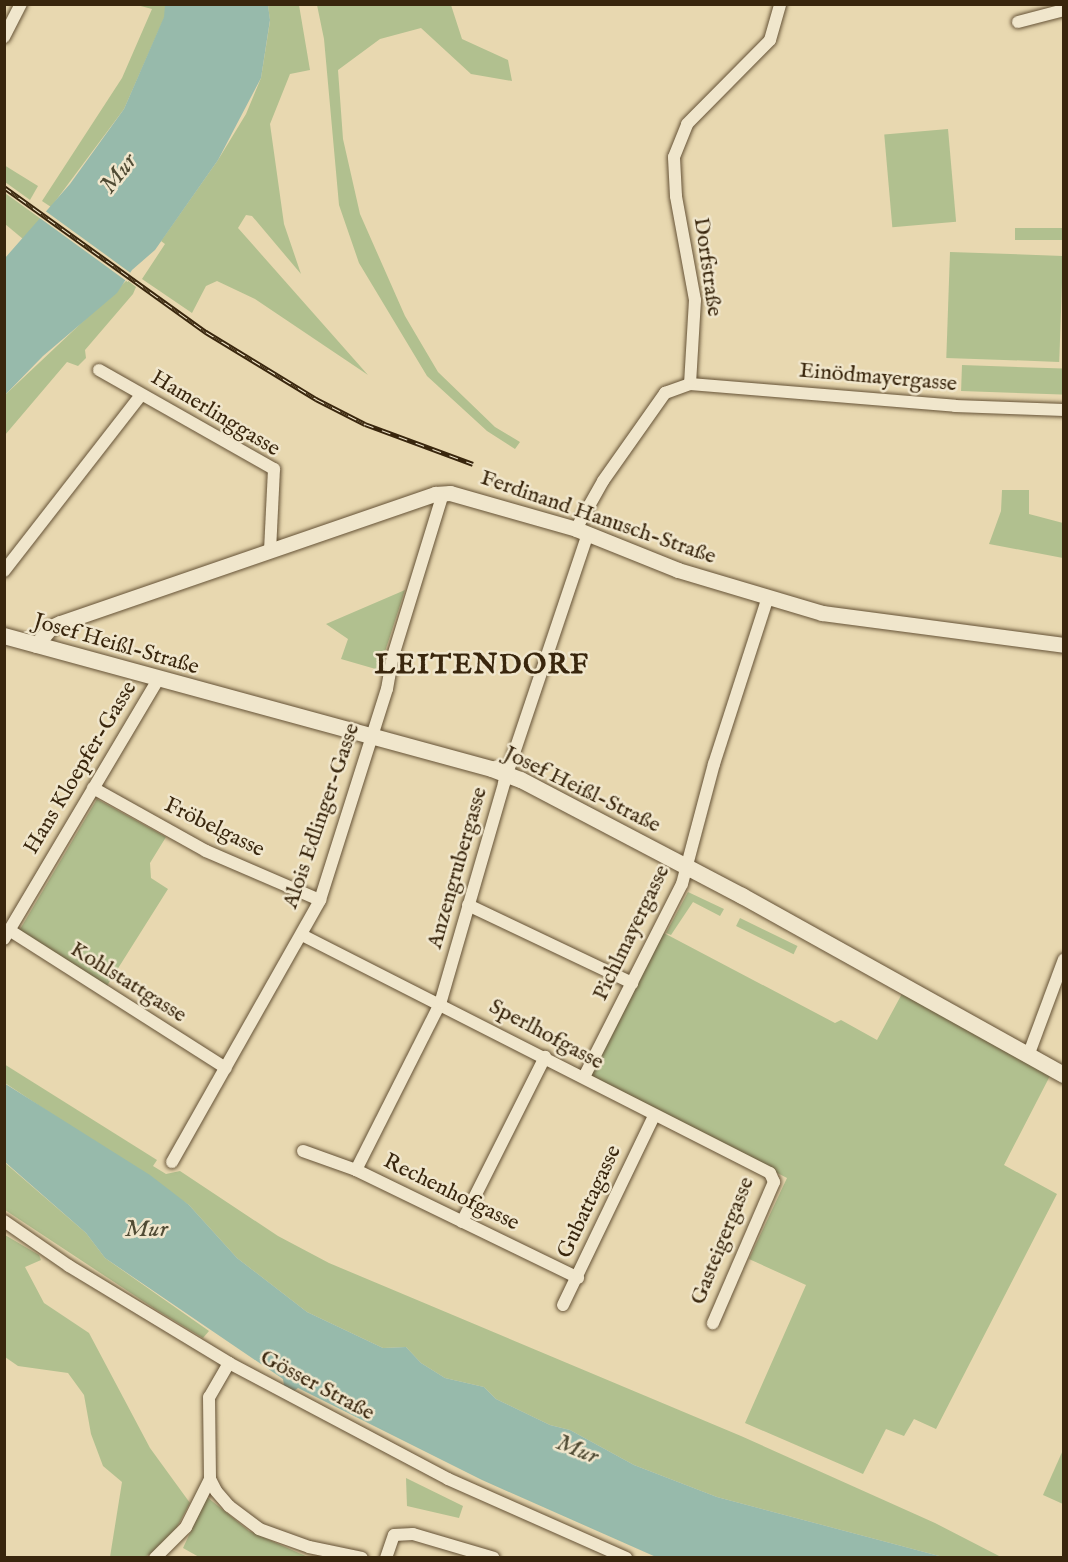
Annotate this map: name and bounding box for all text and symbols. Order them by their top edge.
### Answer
water label: Mur [94,148,144,200]
street label: Dorfstraße [687,216,727,318]
street label: Einödmayergasse [798,358,958,398]
street label: Hamerlinggasse [146,365,284,463]
street label: Ferdinand Hanusch-Straße [477,465,719,571]
street label: Josef Heißl-Straße [30,609,202,681]
district label: LEITENDORF [375,649,589,683]
street label: Hans Kloepfer-Gasse [19,677,143,859]
street label: Alois Edlinger-Gasse [278,720,366,912]
street label: Josef Heißl-Straße [499,741,665,839]
street label: Anzengrubergasse [422,784,494,952]
street label: Fröbelgasse [159,792,269,864]
street label: Pichlmayergasse [588,861,676,1005]
street label: Kohlstattgasse [65,937,191,1029]
street label: Sperlhofgasse [484,994,608,1076]
street label: Gubattagasse [552,1141,628,1263]
street label: Rechenhofgasse [379,1149,523,1237]
street label: Gasteigergasse [685,1173,761,1309]
water label: Mur [124,1216,168,1244]
street label: Gösser Straße [255,1345,379,1427]
water label: Mur [552,1429,602,1471]

